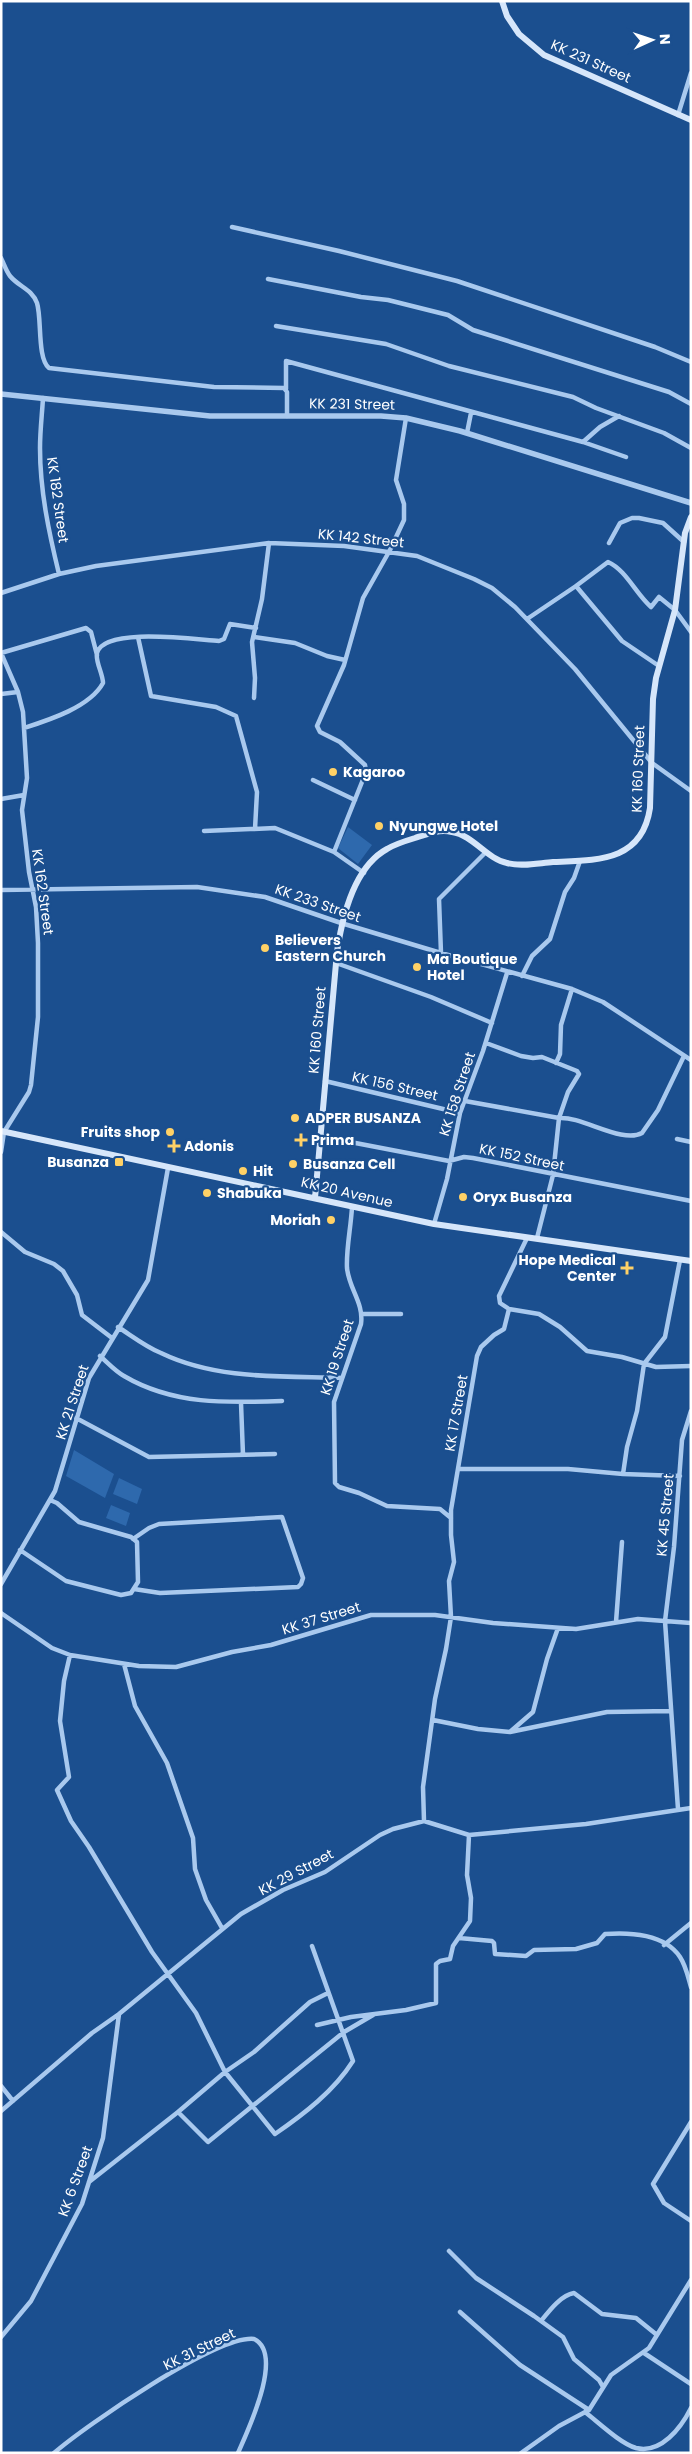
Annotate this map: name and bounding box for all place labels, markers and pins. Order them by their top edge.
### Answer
place label: Kagaroo [343,762,405,782]
marker: Kagaroo [327,766,339,778]
place label: Nyungwe Hotel [389,816,498,836]
marker: Nyungwe Hotel [373,820,385,832]
place label: Believers Eastern Church [275,930,386,966]
marker: Believers Eastern Church [259,942,271,954]
place label: Ma Boutique Hotel [427,949,518,985]
marker: Ma Boutique Hotel [411,961,423,973]
place label: ADPER BUSANZA [305,1108,422,1128]
marker: ADPER BUSANZA [289,1112,301,1124]
place label: Fruits shop [81,1122,160,1142]
marker: Fruits shop [164,1126,176,1138]
place label: Prima [311,1130,354,1150]
marker: Prima [295,1134,307,1146]
place label: Adonis [184,1136,234,1156]
marker: Adonis [168,1140,180,1152]
place label: Busanza [47,1152,109,1172]
place label: Busanza Cell [303,1154,395,1174]
marker: Busanza [113,1156,125,1168]
marker: Busanza Cell [287,1158,299,1170]
place label: Hit [253,1161,273,1181]
marker: Hit [237,1165,249,1177]
place label: Shabuka [217,1183,282,1203]
marker: Shabuka [201,1187,213,1199]
place label: Oryx Busanza [473,1187,572,1207]
marker: Oryx Busanza [457,1191,469,1203]
place label: Moriah [270,1210,321,1230]
marker: Moriah [325,1214,337,1226]
place label: Hope Medical Center [519,1250,616,1286]
marker: Hope Medical Center [620,1261,634,1275]

